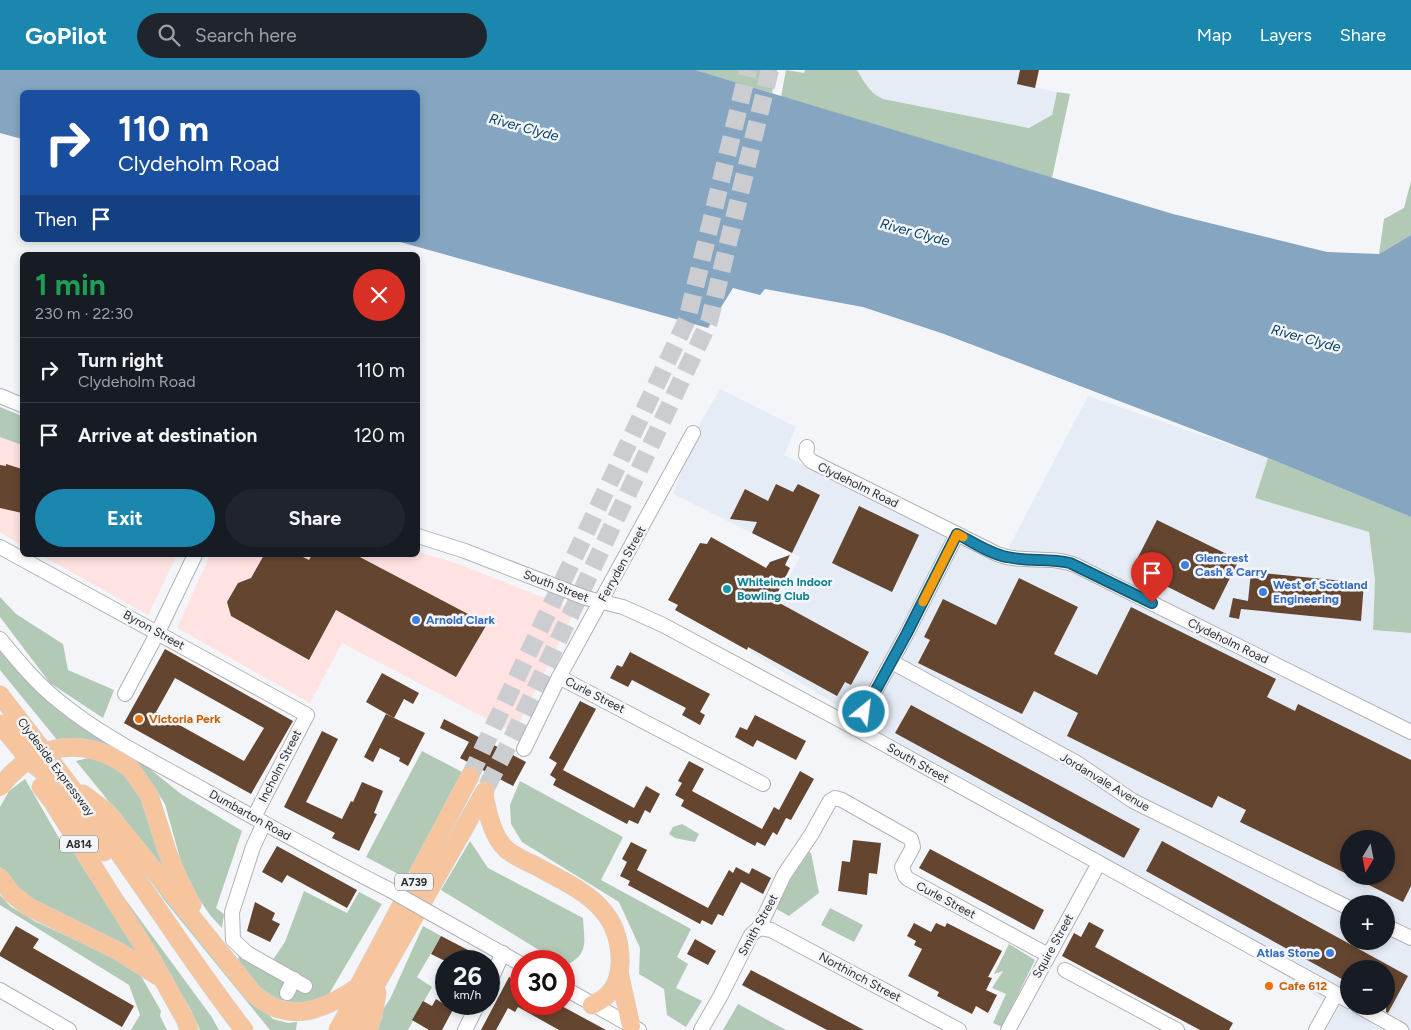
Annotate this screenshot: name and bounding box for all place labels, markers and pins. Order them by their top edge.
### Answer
place label: Glencrest Cash & Carry [1195,551,1267,579]
pin [1131,552,1173,603]
marker: Glencrest Cash & Carry [1179,559,1191,571]
place label: Whiteinch Indoor Bowling Club [737,575,833,603]
place label: West of Scotland Engineering [1273,578,1368,606]
marker: Whiteinch Indoor Bowling Club [721,583,733,595]
marker: West of Scotland Engineering [1257,586,1269,598]
place label: Arnold Clark [426,613,495,627]
marker: Arnold Clark [410,614,422,626]
place label: Victoria Perk [149,712,221,726]
marker: Victoria Perk [133,713,145,725]
place label: Atlas Stone [1256,946,1320,960]
marker: Atlas Stone [1324,947,1336,959]
place label: Cafe 612 [1279,979,1327,993]
marker: Cafe 612 [1263,980,1275,992]

